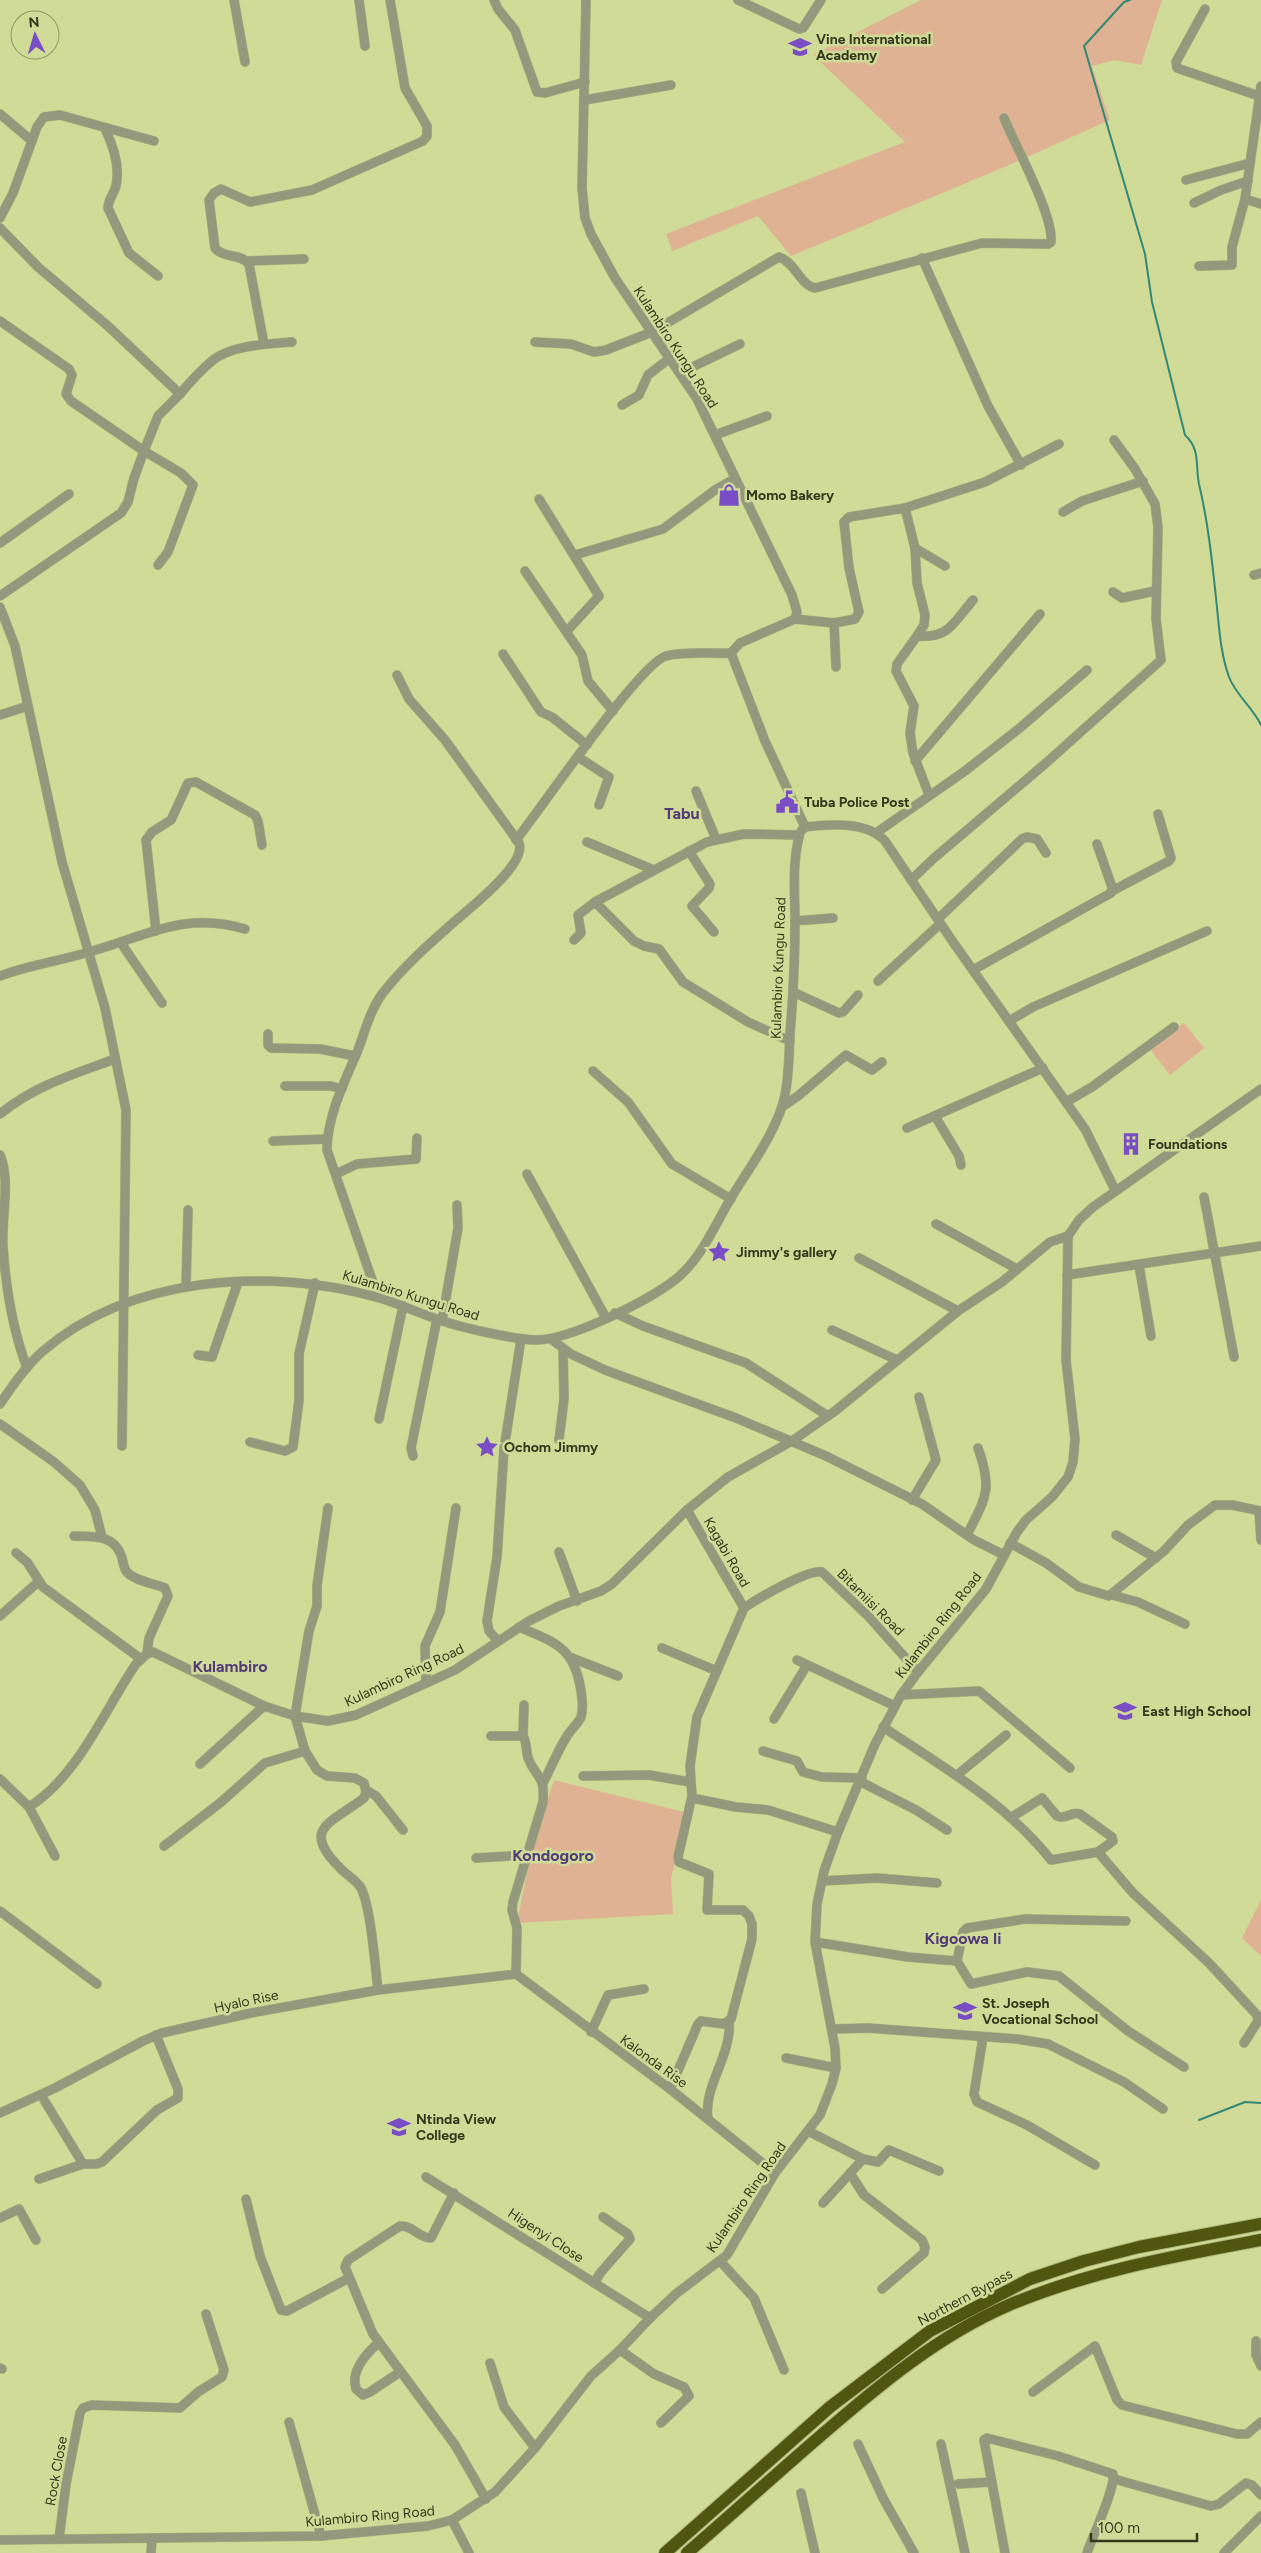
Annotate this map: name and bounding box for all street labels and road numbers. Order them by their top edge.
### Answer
street label: Kulambiro Kungu Road [630,283,721,411]
street label: Kulambiro Kungu Road [768,897,789,1039]
street label: Kulambiro Kungu Road [340,1267,481,1324]
street label: Kagabi Road [700,1514,753,1590]
street label: Bitamiisi Road [833,1565,908,1640]
street label: Kulambiro Ring Road [892,1569,985,1682]
street label: Kulambiro Ring Road [342,1640,467,1711]
street label: Hyalo Rise [212,1986,280,2017]
street label: Kalonda Rise [617,2031,691,2092]
street label: Kulambiro Ring Road [703,2139,790,2256]
street label: Higenyi Close [505,2205,587,2266]
street label: Northern Bypass [915,2265,1016,2330]
street label: Rock Close [42,2435,71,2507]
street label: Kulambiro Ring Road [305,2502,436,2531]

